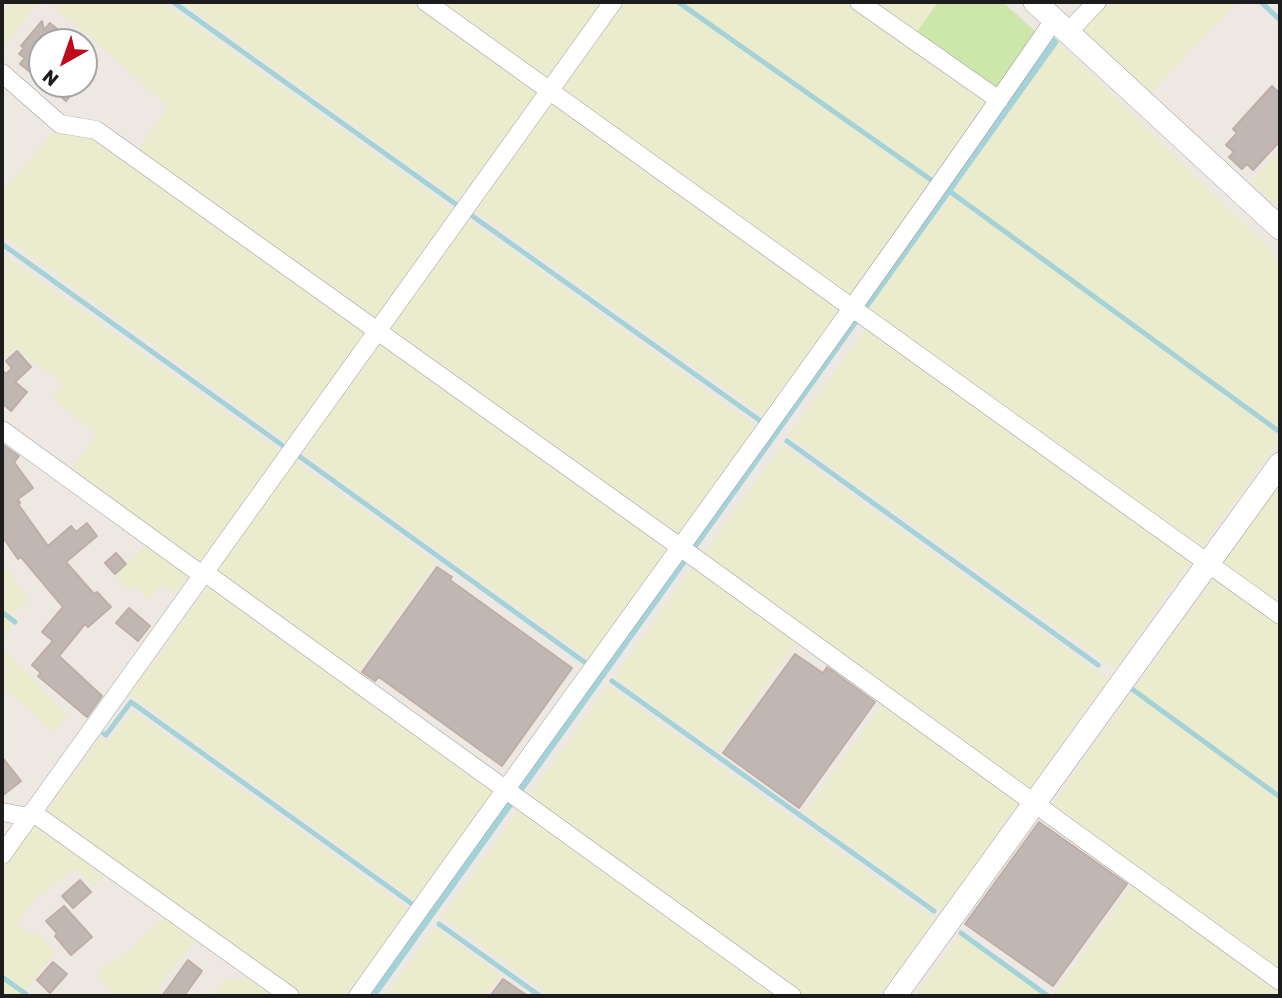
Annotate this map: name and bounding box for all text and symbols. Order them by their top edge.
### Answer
north arrow [28,28,98,98]
text: N [38,65,63,91]

